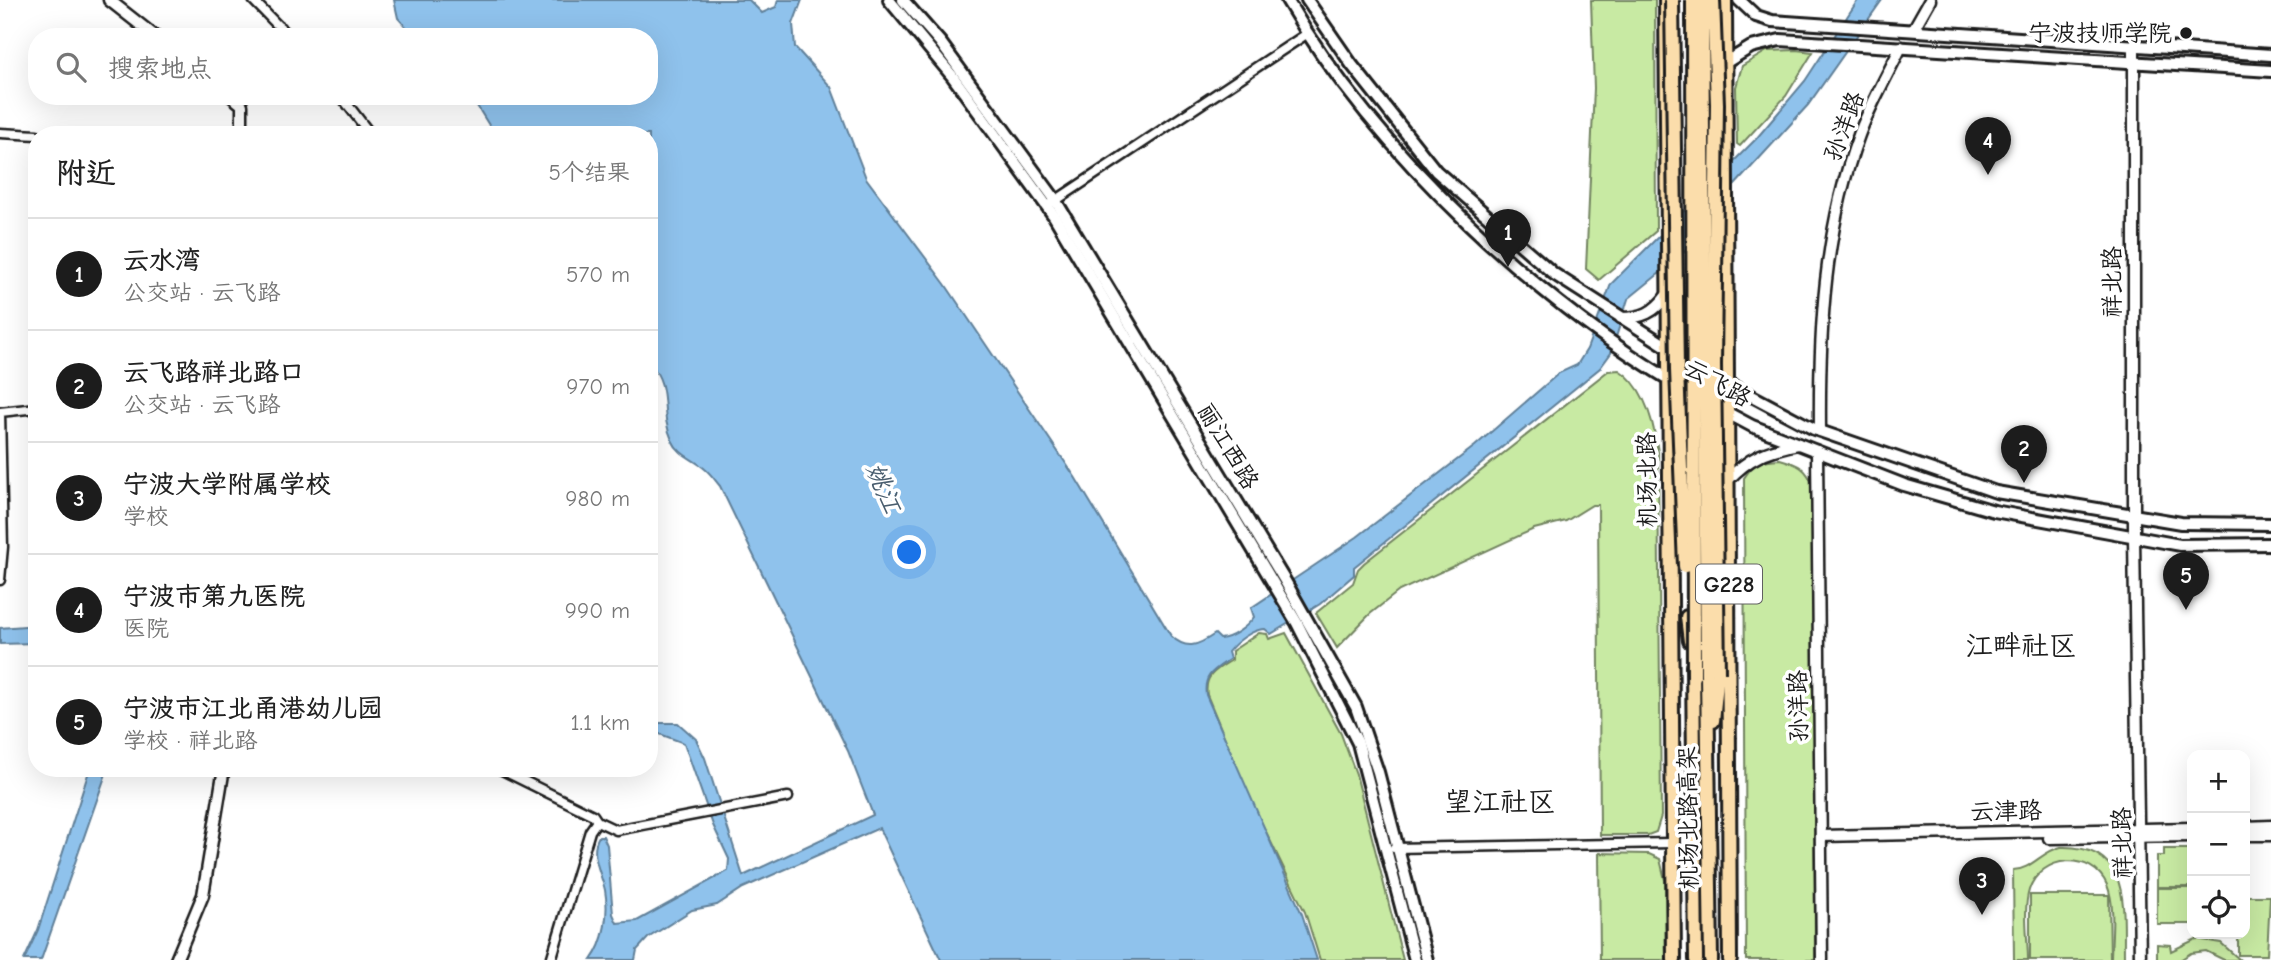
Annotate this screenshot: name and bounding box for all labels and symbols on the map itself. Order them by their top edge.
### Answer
place label: 宁波技师学院 [2028,19,2172,47]
marker: 宁波技师学院 [2178,25,2194,41]
street label: 孙洋路 [1818,87,1870,165]
pin: 4 [1965,117,2011,175]
pin: 1 [1485,209,1531,267]
street label: 祥北路 [2098,246,2126,318]
street label: 云飞路 [1680,353,1756,413]
street label: 丽江西路 [1191,398,1265,494]
pin: 2 [2001,425,2047,483]
street label: 机场北路 [1632,432,1662,528]
water label: 姚江 [859,458,907,519]
your location [892,535,926,569]
pin: 5 [2163,552,2209,610]
road number: G228 [1696,564,1762,604]
district label: 江畔社区 [1965,630,2077,662]
street label: 孙洋路 [1783,670,1813,742]
street label: 机场北路高架 [1673,746,1703,890]
district label: 望江社区 [1444,786,1556,818]
street label: 云津路 [1970,796,2042,826]
street label: 祥北路 [2107,807,2137,879]
pin: 3 [1959,857,2005,915]

